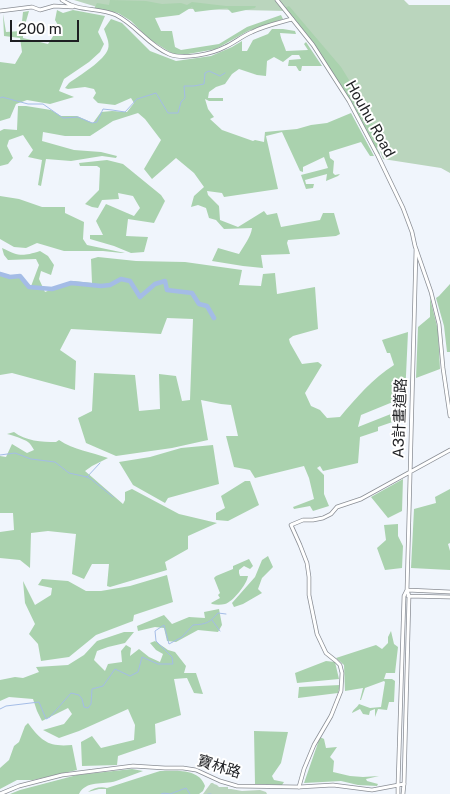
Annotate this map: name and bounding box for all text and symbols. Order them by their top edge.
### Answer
scale bar [12,10,81,42]
text: 200 m [18,20,62,37]
street label: Houhu Road [341,77,399,161]
street label: A3計畫道路 [390,378,410,458]
street label: 寶林路 [195,752,243,782]

